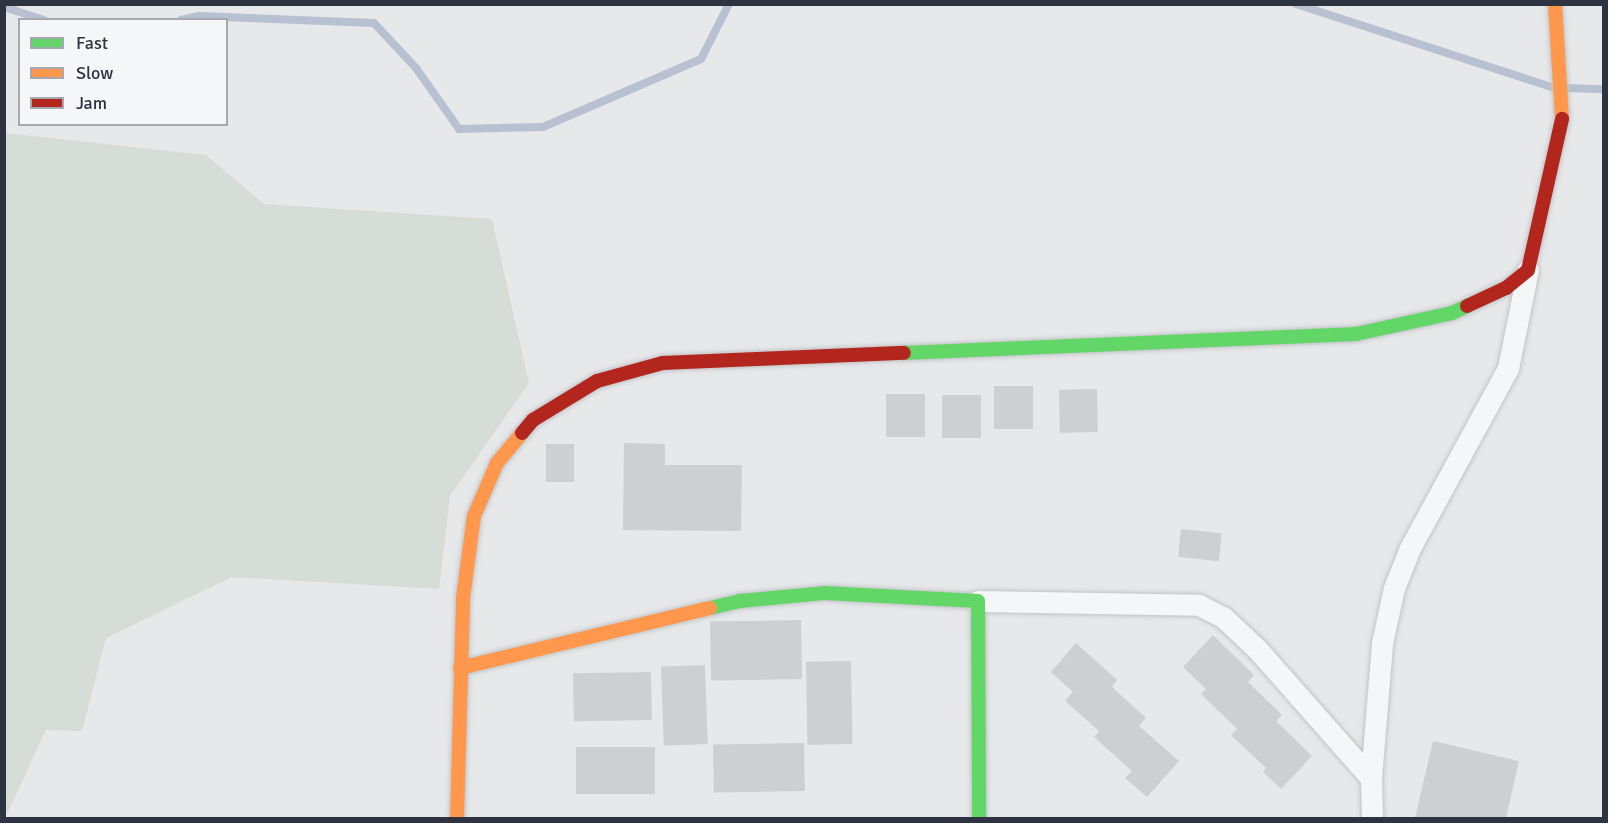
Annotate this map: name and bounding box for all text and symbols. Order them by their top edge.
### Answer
legend [18,18,228,126]
text: Fast [76,32,108,54]
text: Slow [76,62,113,84]
text: Jam [76,92,107,114]

